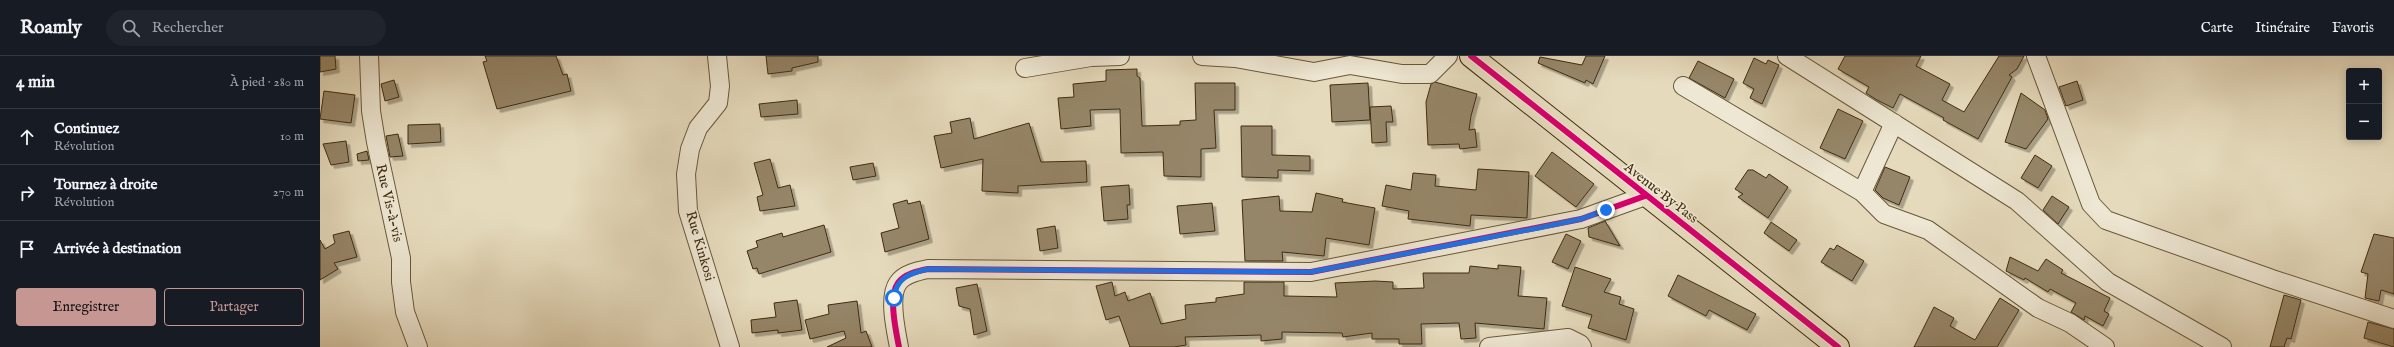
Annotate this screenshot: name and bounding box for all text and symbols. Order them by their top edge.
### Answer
search box [106,10,386,46]
text: Roamly [20,16,82,40]
icon: search [120,17,142,39]
text: Rechercher [152,18,224,37]
text: Carte [2201,19,2233,37]
text: Itinéraire [2255,19,2310,37]
text: Favoris [2332,19,2374,37]
map controls [2346,68,2382,140]
button: + [2346,68,2382,104]
text: 4 min [16,72,55,93]
text: À pied · 280 m [230,74,304,91]
button: − [2346,104,2382,140]
text: Continuez [54,119,119,138]
icon: ahead [16,126,38,148]
text: 10 m [280,128,304,145]
text: Révolution [54,138,114,155]
street label: Avenue By Pass [1620,158,1702,228]
street label: Rue Vis-à-vis [371,162,407,244]
text: Tournez à droite [54,175,157,194]
icon: right [16,182,38,204]
text: 270 m [273,184,304,201]
text: Révolution [54,194,114,211]
route end [1597,201,1615,219]
street label: Rue Kinkosi [681,209,719,283]
icon: arrive [16,238,38,260]
text: Arrivée à destination [54,239,181,258]
button: Enregistrer [16,288,156,326]
button: Partager [164,288,304,326]
route start [885,289,903,307]

